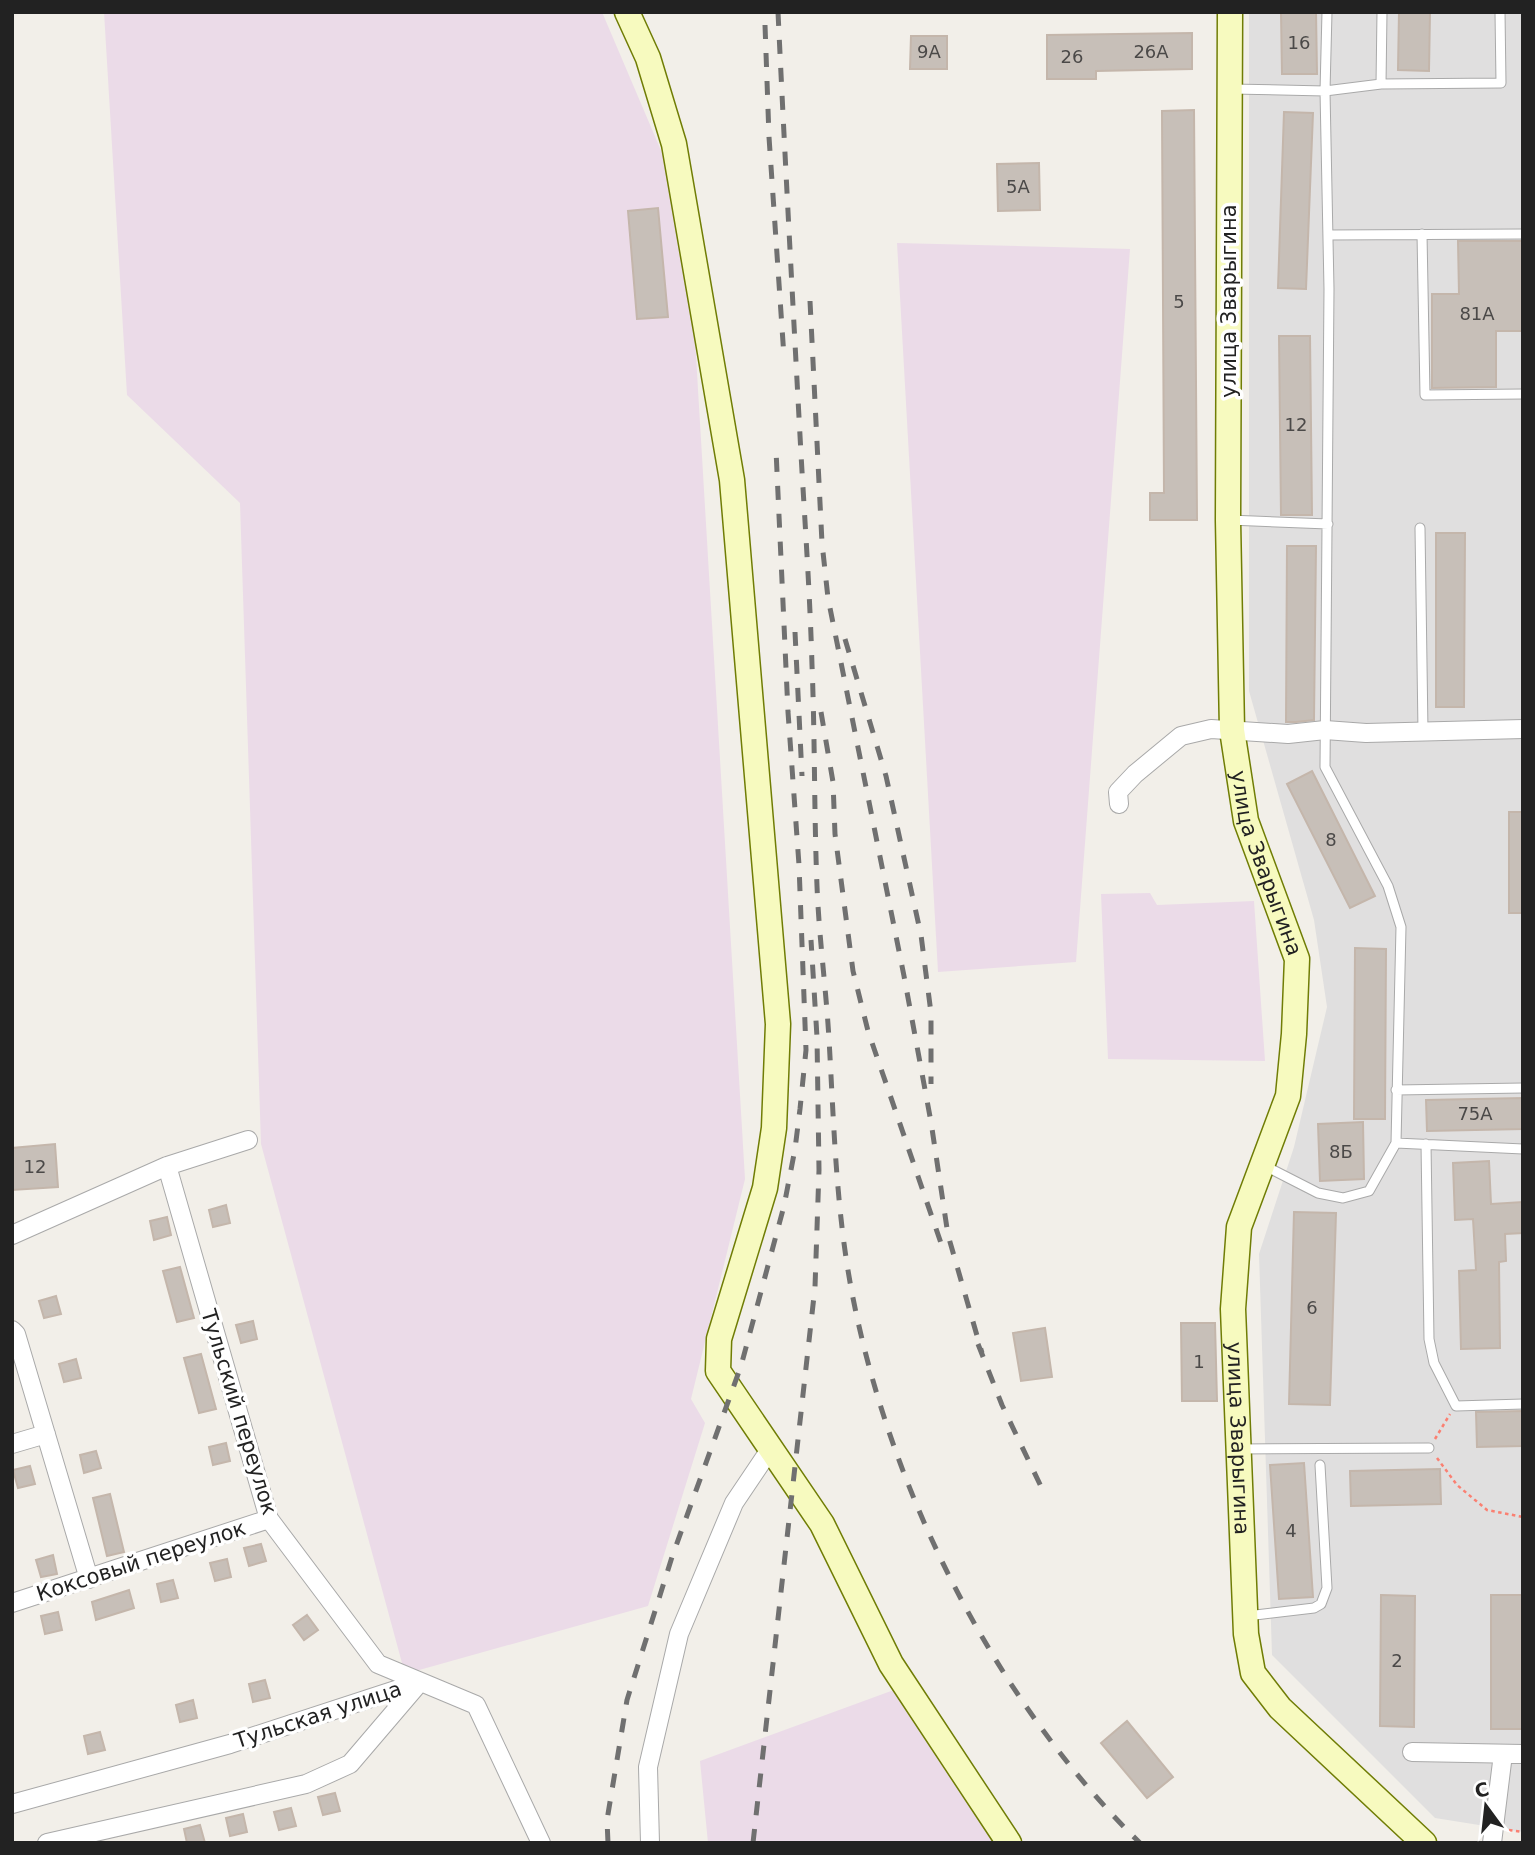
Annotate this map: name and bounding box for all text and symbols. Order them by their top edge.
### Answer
house number: 16 [1288,32,1310,53]
house number: 9А [917,41,942,62]
house number: 26А [1133,41,1169,62]
house number: 26 [1061,46,1083,67]
house number: 5А [1006,176,1031,197]
street label: улица Зварыгина [1217,204,1241,398]
house number: 5 [1173,291,1185,312]
house number: 81А [1459,303,1495,324]
house number: 12 [1285,414,1307,435]
street label: улица Зварыгина [1226,769,1307,959]
house number: 8 [1325,829,1337,850]
house number: 75А [1457,1103,1493,1124]
house number: 8Б [1329,1141,1353,1162]
house number: 12 [24,1156,46,1177]
house number: 6 [1306,1297,1318,1318]
street label: Тульский переулок [196,1305,282,1518]
street label: улица Зварыгина [1222,1341,1254,1535]
house number: 1 [1193,1351,1205,1372]
street label: Коксовый переулок [33,1516,249,1606]
house number: 4 [1285,1520,1297,1541]
house number: 2 [1391,1650,1403,1671]
street label: Тульская улица [231,1677,405,1754]
north arrow [1451,1771,1521,1841]
text: С [1472,1777,1491,1802]

